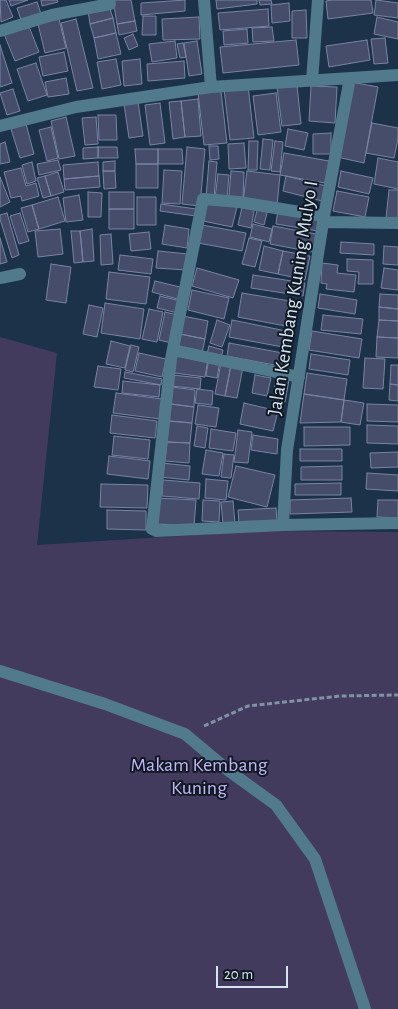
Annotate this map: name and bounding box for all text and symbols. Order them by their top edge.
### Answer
street label: Jalan Kembang Kuning Mulyo I [263,179,323,417]
park label: Makam Kembang Kuning [131,753,267,800]
scale bar [218,956,290,988]
text: 20 m [224,967,253,982]

